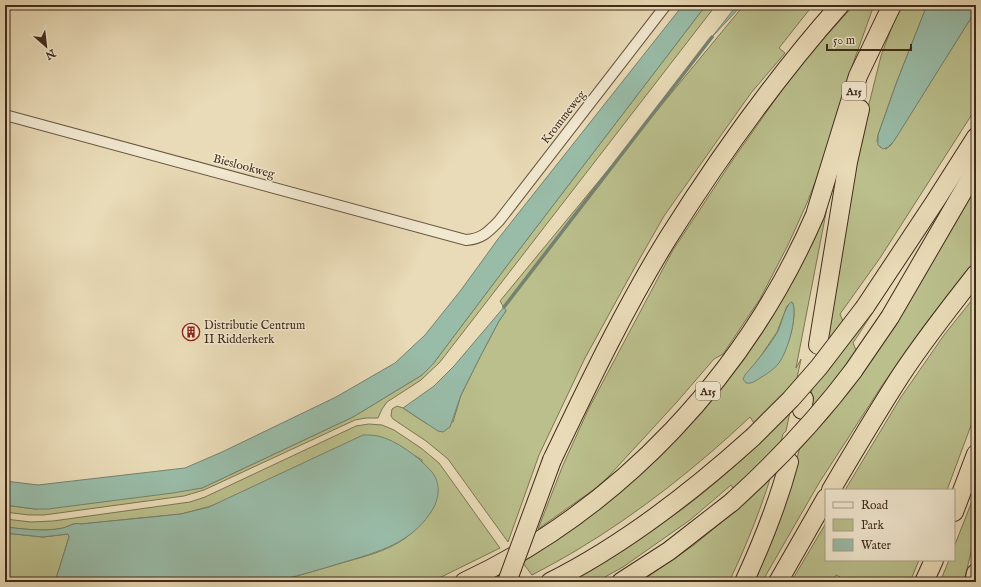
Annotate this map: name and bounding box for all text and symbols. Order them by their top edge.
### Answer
north arrow [26,26,66,66]
scale bar [827,26,911,52]
text: 50 m [833,33,855,48]
text: N [42,45,59,63]
road number: A15 [842,82,866,100]
street label: Krommeweg [538,87,589,147]
street label: Bieslookweg [211,151,277,182]
place label: Distributie Centrum II Ridderkerk [204,318,305,347]
building icon: Distributie Centrum II Ridderkerk [181,322,201,342]
road number: A15 [696,382,720,400]
legend [825,489,955,561]
text: Road [861,498,889,513]
text: Park [861,518,884,533]
text: Water [861,538,892,553]

